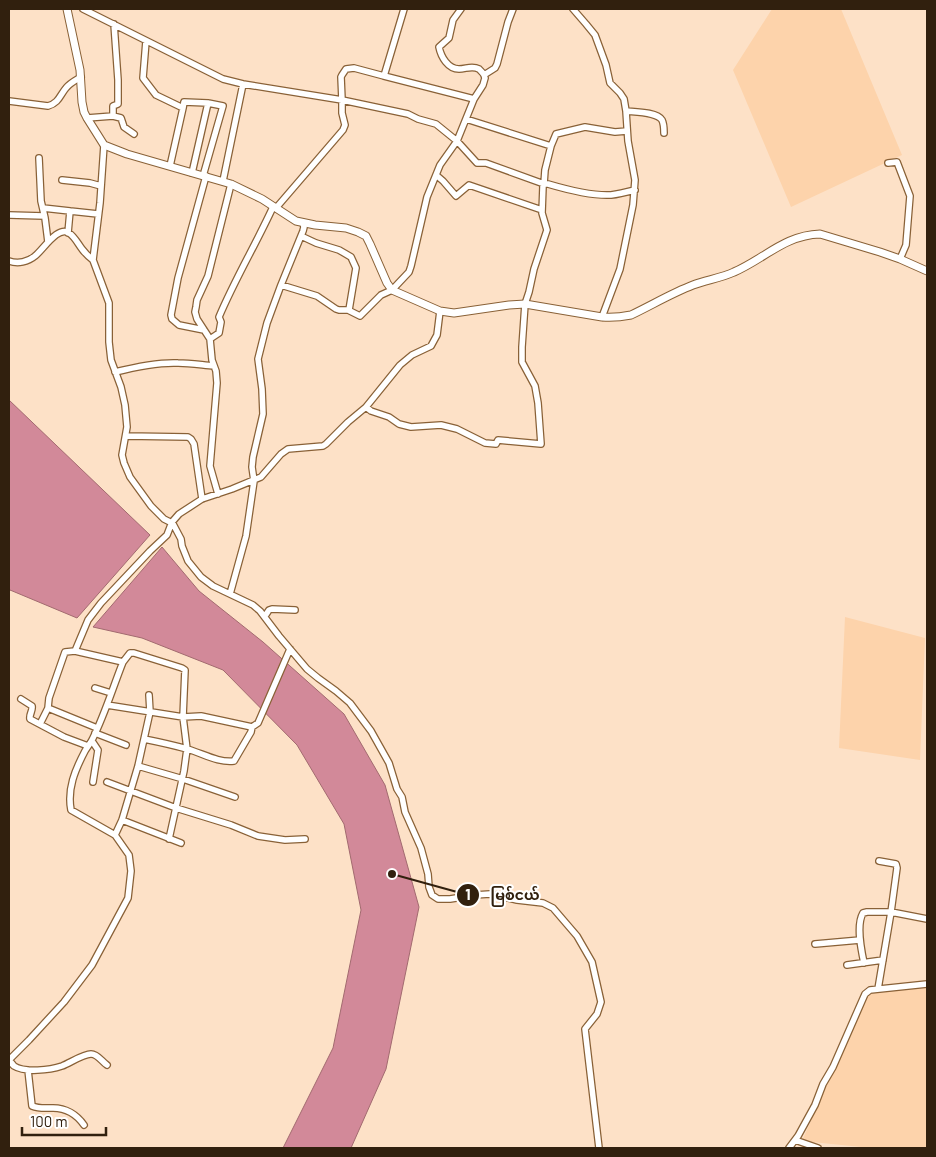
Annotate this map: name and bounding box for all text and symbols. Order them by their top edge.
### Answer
callout: မြစ်ငယ် [455,881,549,910]
text: 1 [465,885,471,903]
text: မြစ်ငယ် [491,885,539,907]
scale bar [22,1104,106,1136]
text: 100 m [30,1112,68,1130]

